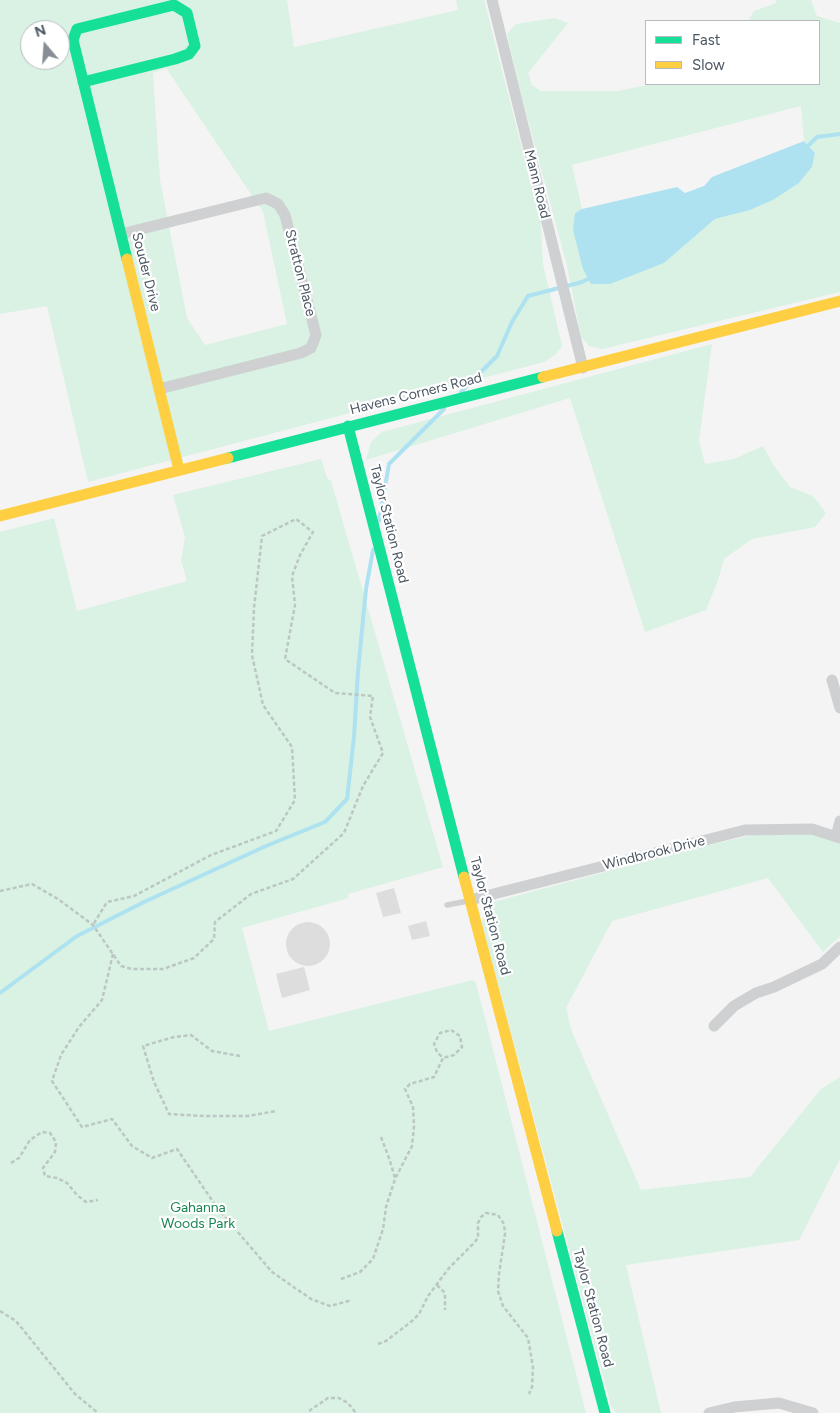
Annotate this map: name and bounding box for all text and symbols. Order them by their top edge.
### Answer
north arrow [20,20,70,70]
legend [645,20,820,85]
text: N [33,21,48,41]
text: Fast [692,31,720,49]
text: Slow [692,56,725,74]
street label: Mann Road [520,148,554,220]
street label: Stratton Place [281,228,319,318]
street label: Souder Drive [128,231,164,313]
street label: Havens Corners Road [348,369,484,419]
street label: Taylor Station Road [366,463,412,585]
street label: Windbrook Drive [601,832,707,874]
street label: Taylor Station Road [466,855,514,977]
park label: Gahanna Woods Park [161,1200,235,1232]
street label: Taylor Station Road [569,1247,617,1369]

